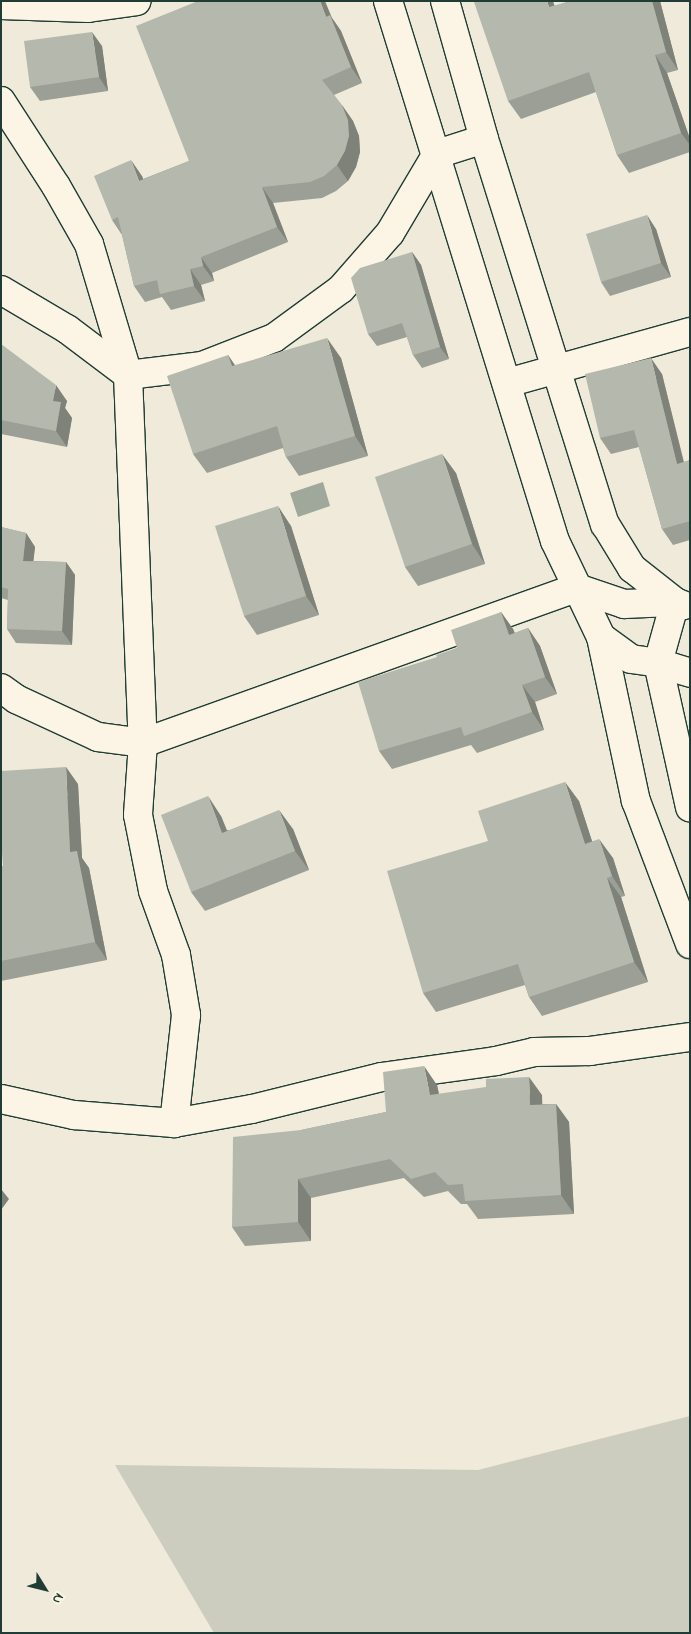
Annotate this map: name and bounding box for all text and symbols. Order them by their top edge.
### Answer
north arrow [20,1564,70,1614]
text: N [46,1588,69,1608]

